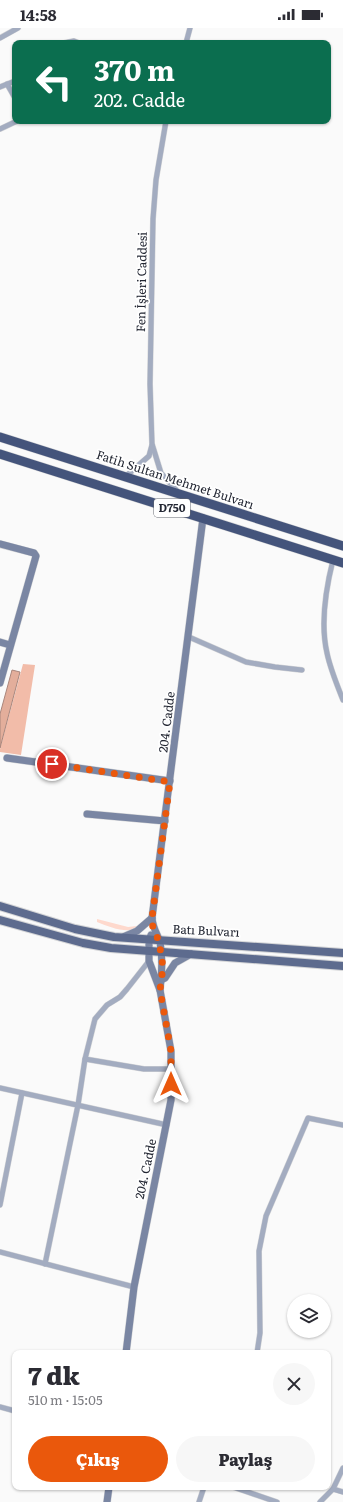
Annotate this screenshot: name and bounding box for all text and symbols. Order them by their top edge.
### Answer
text: 14:58 [20,3,57,26]
text: 370 m [94,48,175,90]
icon: left [28,56,80,108]
text: 202. Cadde [94,86,185,113]
street label: Fen İşleri Caddesi [131,232,151,332]
street label: Fatih Sultan Mehmet Bulvarı [94,445,256,513]
road number: D750 [154,499,190,517]
street label: 204. Cadde [153,690,179,753]
pin [35,747,69,781]
icon: arrive [41,753,63,775]
street label: Batı Bulvarı [172,919,240,941]
position arrow [150,1063,192,1105]
street label: 204. Cadde [130,1137,160,1201]
map controls [287,1294,331,1338]
button: layers [287,1294,331,1338]
text: 7 dk [28,1357,80,1392]
button: close [273,1363,315,1405]
text: 510 m · 15:05 [28,1390,103,1409]
button: Çıkış [28,1436,168,1482]
button: Paylaş [176,1436,315,1482]

